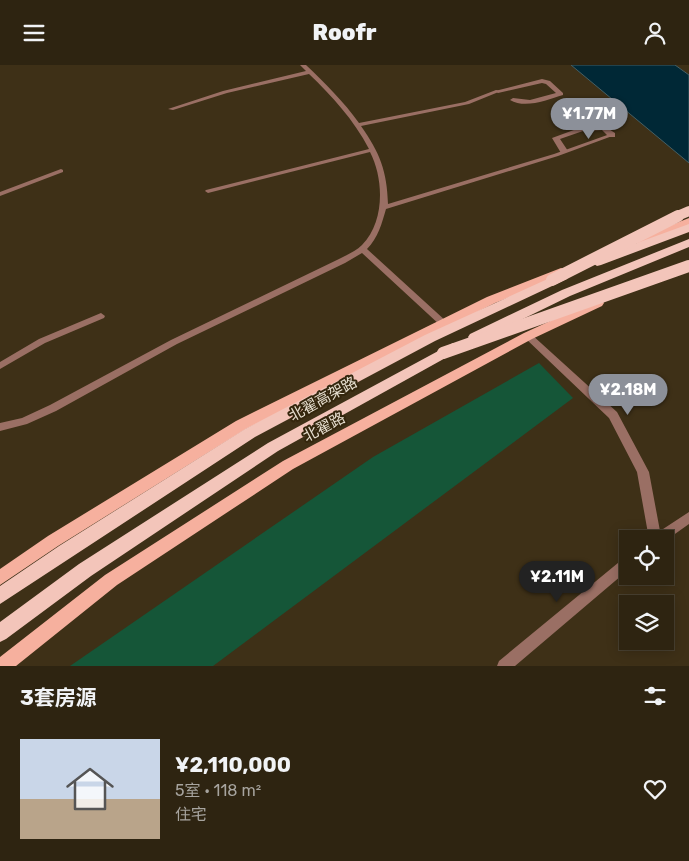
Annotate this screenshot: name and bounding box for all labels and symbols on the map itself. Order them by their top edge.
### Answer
pin: ¥1.77M [548,97,630,140]
street label: 北翟高架路 [286,373,360,425]
pin: ¥2.18M [587,373,669,416]
street label: 北翟路 [300,408,348,446]
pin: ¥2.11M [516,561,598,603]

